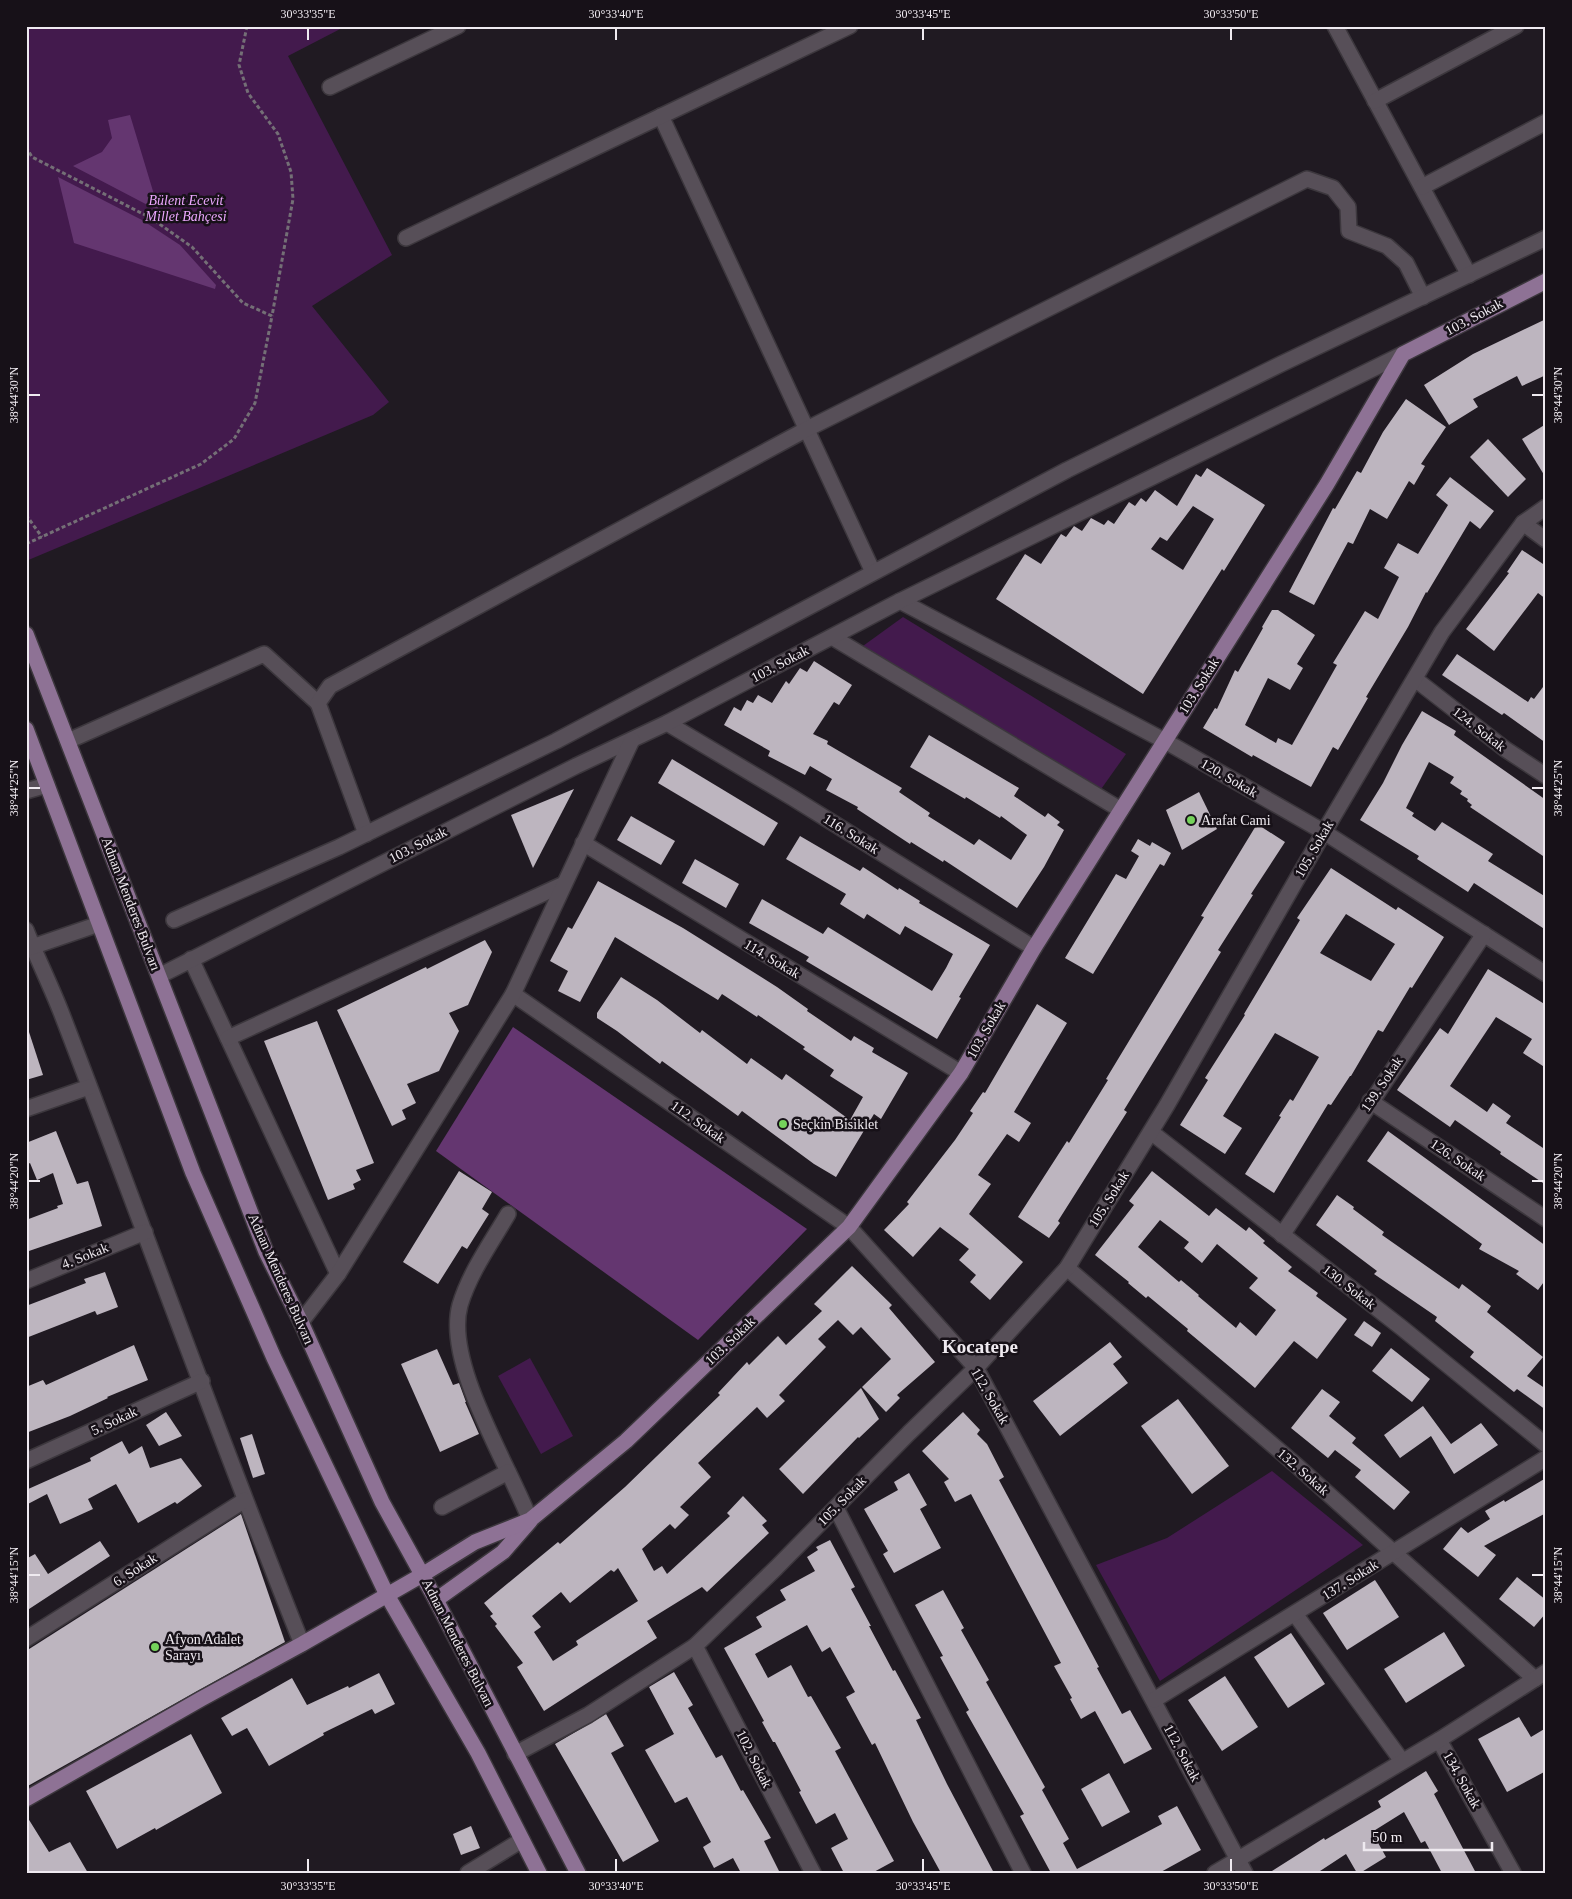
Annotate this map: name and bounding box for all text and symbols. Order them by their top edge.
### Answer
text: 30°33'35"E [280,7,336,21]
text: 30°33'40"E [588,7,644,21]
text: 30°33'45"E [895,7,951,21]
text: 30°33'50"E [1203,7,1259,21]
park label: Bülent Ecevit Millet Bahçesi [144,193,227,224]
street label: 103. Sokak [1443,296,1505,338]
text: 38°44'30"N [7,366,21,423]
text: 38°44'30"N [1551,366,1565,423]
street label: 103. Sokak [749,643,811,685]
street label: 103. Sokak [1176,655,1222,717]
street label: 124. Sokak [1450,704,1508,754]
street label: 120. Sokak [1198,756,1260,800]
text: 38°44'25"N [7,759,21,816]
text: 38°44'25"N [1551,759,1565,816]
street label: 116. Sokak [821,811,881,857]
place label: Arafat Cami [1201,813,1271,828]
marker: Arafat Cami [1185,814,1197,826]
street label: 105. Sokak [1292,818,1336,880]
street label: 103. Sokak [387,824,449,866]
street label: Adnan Menderes Bulvarı [99,835,163,973]
street label: 114. Sokak [741,936,803,982]
street label: 103. Sokak [964,999,1008,1061]
street label: 139. Sokak [1358,1054,1406,1114]
street label: 112. Sokak [668,1098,728,1146]
place label: Seçkin Bisiklet [793,1117,878,1132]
marker: Seçkin Bisiklet [777,1118,789,1130]
street label: 126. Sokak [1428,1136,1488,1184]
text: 38°44'20"N [7,1152,21,1209]
text: 38°44'20"N [1551,1152,1565,1209]
street label: 105. Sokak [1086,1168,1132,1230]
street label: Adnan Menderes Bulvarı [245,1211,317,1347]
street label: 4. Sokak [59,1240,111,1272]
street label: 130. Sokak [1320,1262,1378,1312]
street label: 103. Sokak [702,1314,758,1368]
district label: Kocatepe [942,1336,1018,1357]
street label: 112. Sokak [968,1365,1012,1427]
street label: 5. Sokak [89,1404,139,1438]
street label: 132. Sokak [1274,1446,1332,1498]
street label: 105. Sokak [815,1473,869,1529]
text: 38°44'15"N [7,1546,21,1603]
text: 38°44'15"N [1551,1546,1565,1603]
street label: 6. Sokak [110,1550,160,1590]
street label: 137. Sokak [1319,1557,1381,1603]
street label: Adnan Menderes Bulvarı [419,1577,497,1710]
place label: Afyon Adalet Sarayı [165,1632,241,1663]
marker: Afyon Adalet Sarayı [149,1641,161,1653]
street label: 112. Sokak [1161,1722,1203,1784]
street label: 102. Sokak [733,1728,775,1790]
street label: 134. Sokak [1440,1749,1484,1811]
scale bar [1364,1819,1492,1851]
text: 50 m [1372,1829,1403,1845]
text: 30°33'35"E [280,1879,336,1893]
text: 30°33'40"E [588,1879,644,1893]
text: 30°33'45"E [895,1879,951,1893]
text: 30°33'50"E [1203,1879,1259,1893]

